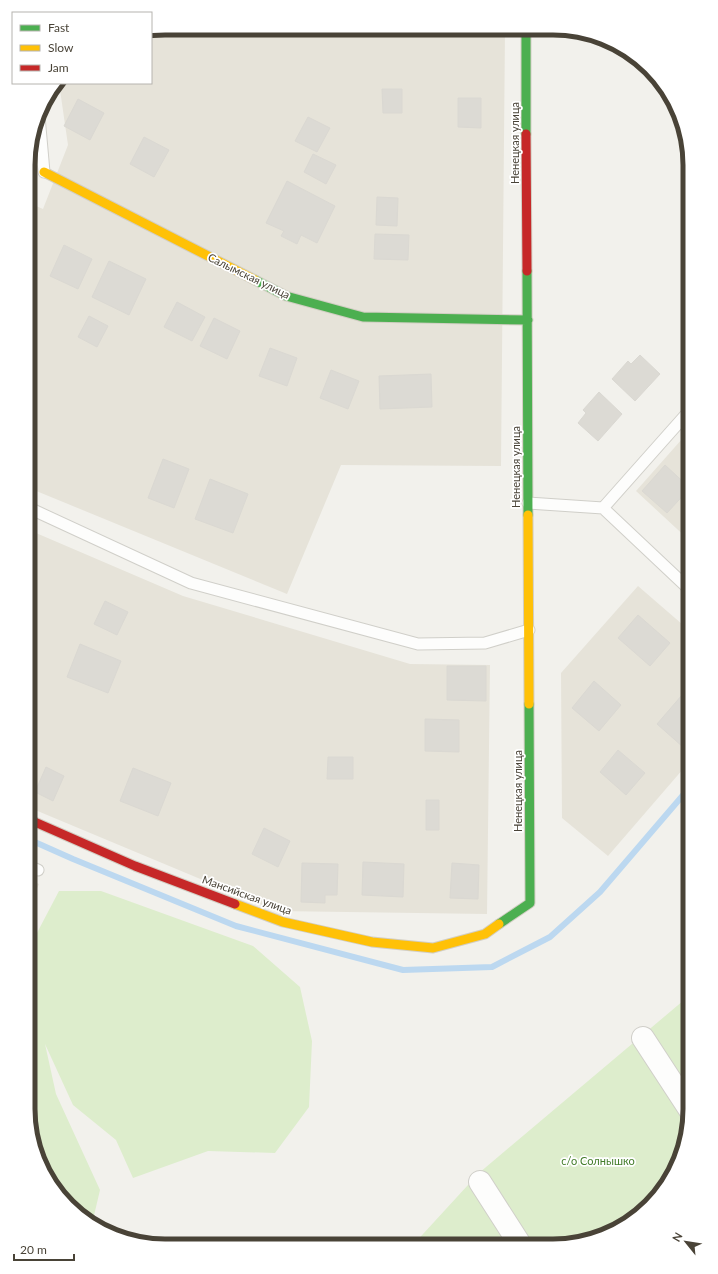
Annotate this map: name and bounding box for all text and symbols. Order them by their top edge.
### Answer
legend [12,12,152,84]
text: Fast [48,20,70,35]
text: Slow [48,40,74,55]
text: Jam [48,60,69,75]
street label: Ненецкая улица [508,102,521,184]
street label: Салымская улица [206,250,292,301]
street label: Ненецкая улица [509,426,522,508]
street label: Ненецкая улица [511,750,524,832]
street label: Мансийская улица [201,872,294,917]
park label: с/о Солнышко [561,1154,635,1167]
north arrow [666,1222,706,1262]
text: N [669,1230,685,1244]
scale bar [14,1236,74,1262]
text: 20 m [20,1242,47,1257]

